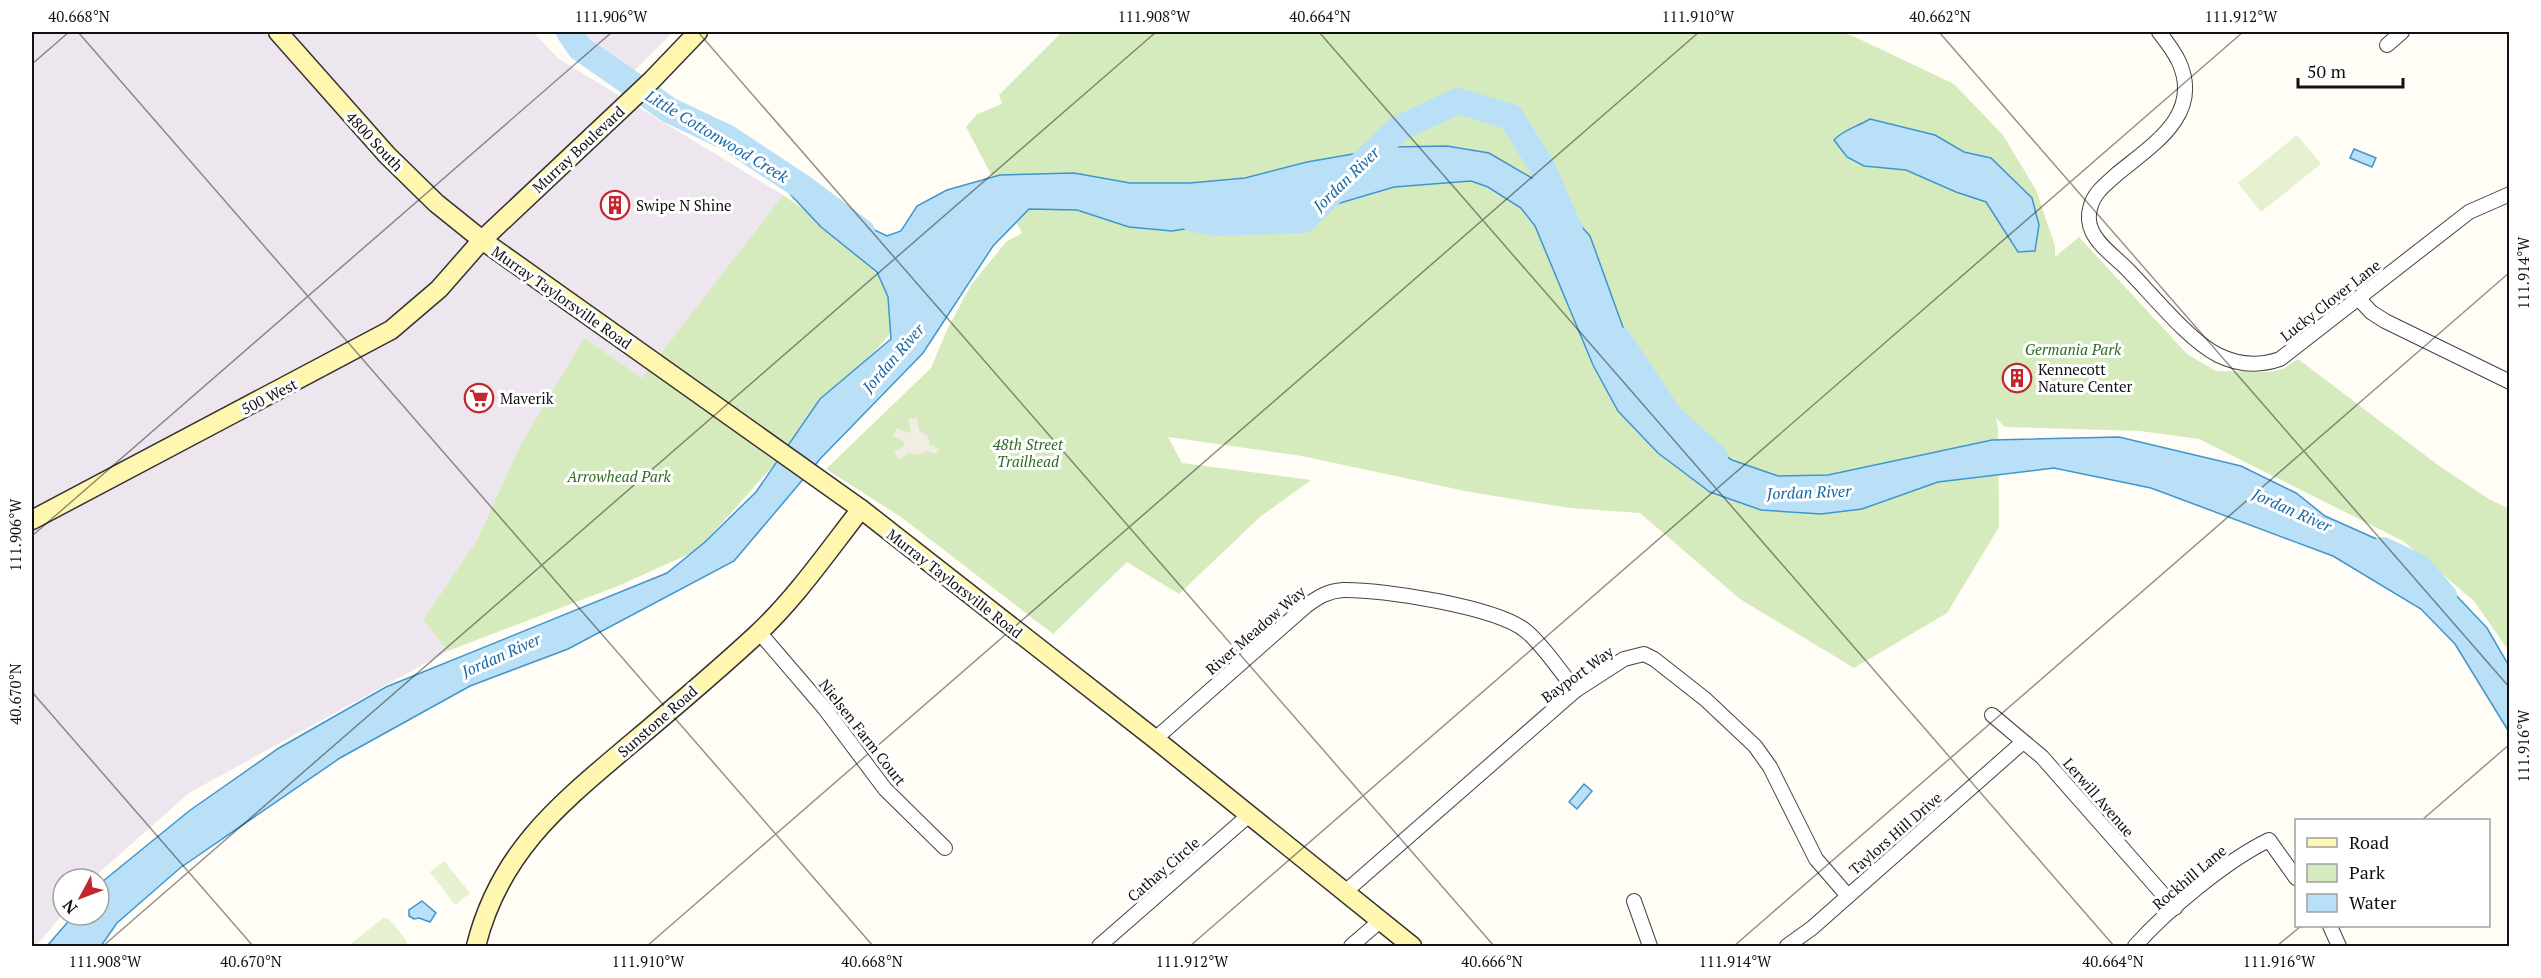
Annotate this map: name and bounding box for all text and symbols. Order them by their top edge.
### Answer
text: 40.668°N [48,6,110,26]
text: 111.906°W [575,6,648,26]
text: 111.908°W [1118,6,1191,26]
text: 40.664°N [1289,6,1351,26]
text: 111.910°W [1662,6,1735,26]
text: 40.662°N [1909,6,1971,26]
text: 111.912°W [2205,6,2278,26]
scale bar [2298,51,2403,89]
text: 50 m [2307,59,2347,83]
water label: Little Cottonwood Creek [640,84,793,188]
street label: Murray Boulevard [528,101,628,197]
street label: 4800 South [342,107,408,175]
water label: Jordan River [1307,141,1385,217]
building icon: Swipe N Shine [599,189,631,221]
place label: Swipe N Shine [636,195,732,215]
text: 111.914°W [2513,236,2533,309]
street label: Murray Taylorsville Road [488,241,636,353]
street label: Lucky Clover Lane [2276,255,2384,345]
water label: Jordan River [856,318,929,398]
park label: Germania Park [2025,339,2122,359]
place label: Kennecott Nature Center [2038,359,2133,396]
building icon: Kennecott Nature Center [2001,362,2033,394]
street label: 500 West [238,373,301,419]
supermarket icon: Maverik [463,382,495,414]
place label: Maverik [500,388,554,408]
park label: 48th Street Trailhead [992,434,1064,471]
park label: Arrowhead Park [566,466,672,486]
water label: Jordan River [1765,480,1852,504]
water label: Jordan River [2248,482,2336,538]
text: 111.906°W [5,498,25,571]
street label: Murray Taylorsville Road [883,524,1027,642]
street label: River Meadow Way [1201,581,1309,679]
water label: Jordan River [457,627,545,683]
street label: Bayport Way [1537,641,1617,707]
text: 40.670°N [5,663,25,725]
street label: Nielsen Farm Court [815,675,911,790]
street label: Sunstone Road [613,681,701,761]
text: 111.916°W [2513,709,2533,782]
street label: Lerwill Avenue [2059,753,2139,841]
street label: Taylors Hill Drive [1844,787,1946,879]
legend [2295,819,2490,927]
text: Road [2349,830,2389,854]
street label: Cathay Circle [1123,832,1203,906]
street label: Rockhill Lane [2148,840,2230,914]
text: Park [2349,860,2386,884]
north arrow [51,867,111,927]
text: Water [2349,890,2396,914]
text: N [57,895,82,919]
text: 111.908°W [69,951,142,971]
text: 40.670°N [220,951,282,971]
text: 111.910°W [612,951,685,971]
text: 40.668°N [841,951,903,971]
text: 111.912°W [1156,951,1229,971]
text: 40.666°N [1461,951,1523,971]
text: 111.914°W [1699,951,1772,971]
text: 40.664°N [2082,951,2144,971]
text: 111.916°W [2243,951,2316,971]

